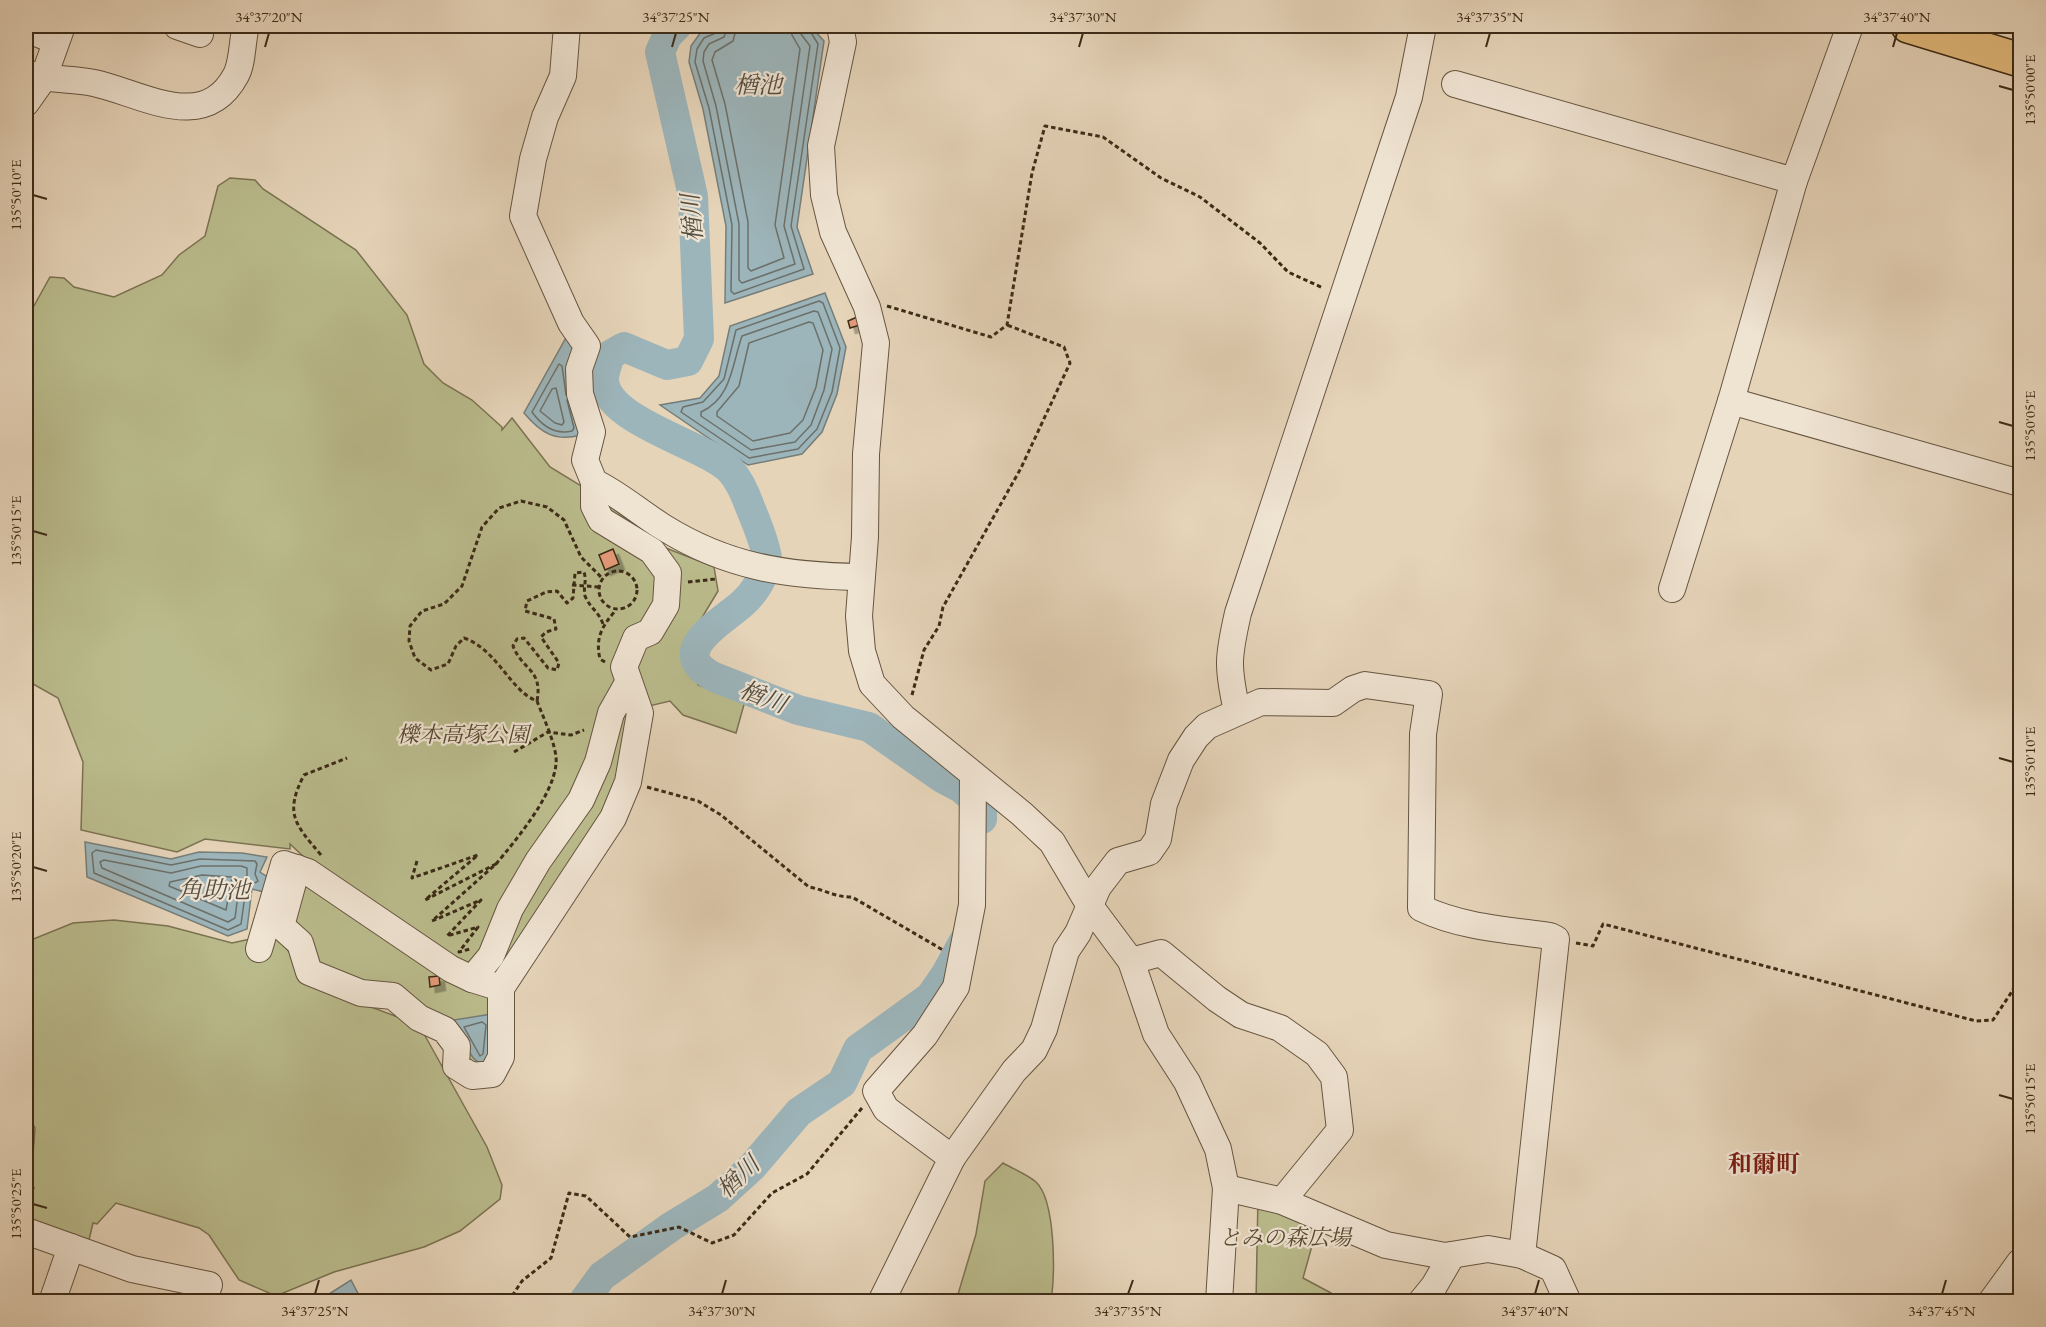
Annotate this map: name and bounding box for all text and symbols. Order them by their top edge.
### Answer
text: 34°37'20"N [235,7,303,26]
text: 34°37'25"N [642,7,710,26]
text: 34°37'30"N [1049,7,1117,26]
text: 34°37'35"N [1456,7,1524,26]
text: 34°37'40"N [1863,7,1931,26]
text: 135°50'00"E [2020,54,2039,126]
water label: 楢池 [734,69,785,100]
text: 135°50'10"E [6,159,25,231]
water label: 楢川 [674,190,709,243]
text: 135°50'05"E [2020,390,2039,462]
text: 135°50'15"E [6,495,25,567]
water label: 楢川 [735,673,794,721]
park label: 櫟本高塚公園 [397,720,532,749]
text: 135°50'10"E [2020,726,2039,798]
text: 135°50'20"E [6,831,25,903]
water label: 角助池 [178,874,253,905]
text: 135°50'15"E [2020,1063,2039,1135]
water label: 楢川 [710,1147,768,1204]
district label: 和爾町 [1728,1148,1800,1179]
text: 135°50'25"E [6,1168,25,1240]
park label: とみの森広場 [1219,1223,1353,1252]
text: 34°37'25"N [281,1301,349,1320]
text: 34°37'30"N [688,1301,756,1320]
text: 34°37'35"N [1094,1301,1162,1320]
text: 34°37'40"N [1501,1301,1569,1320]
text: 34°37'45"N [1908,1301,1976,1320]

